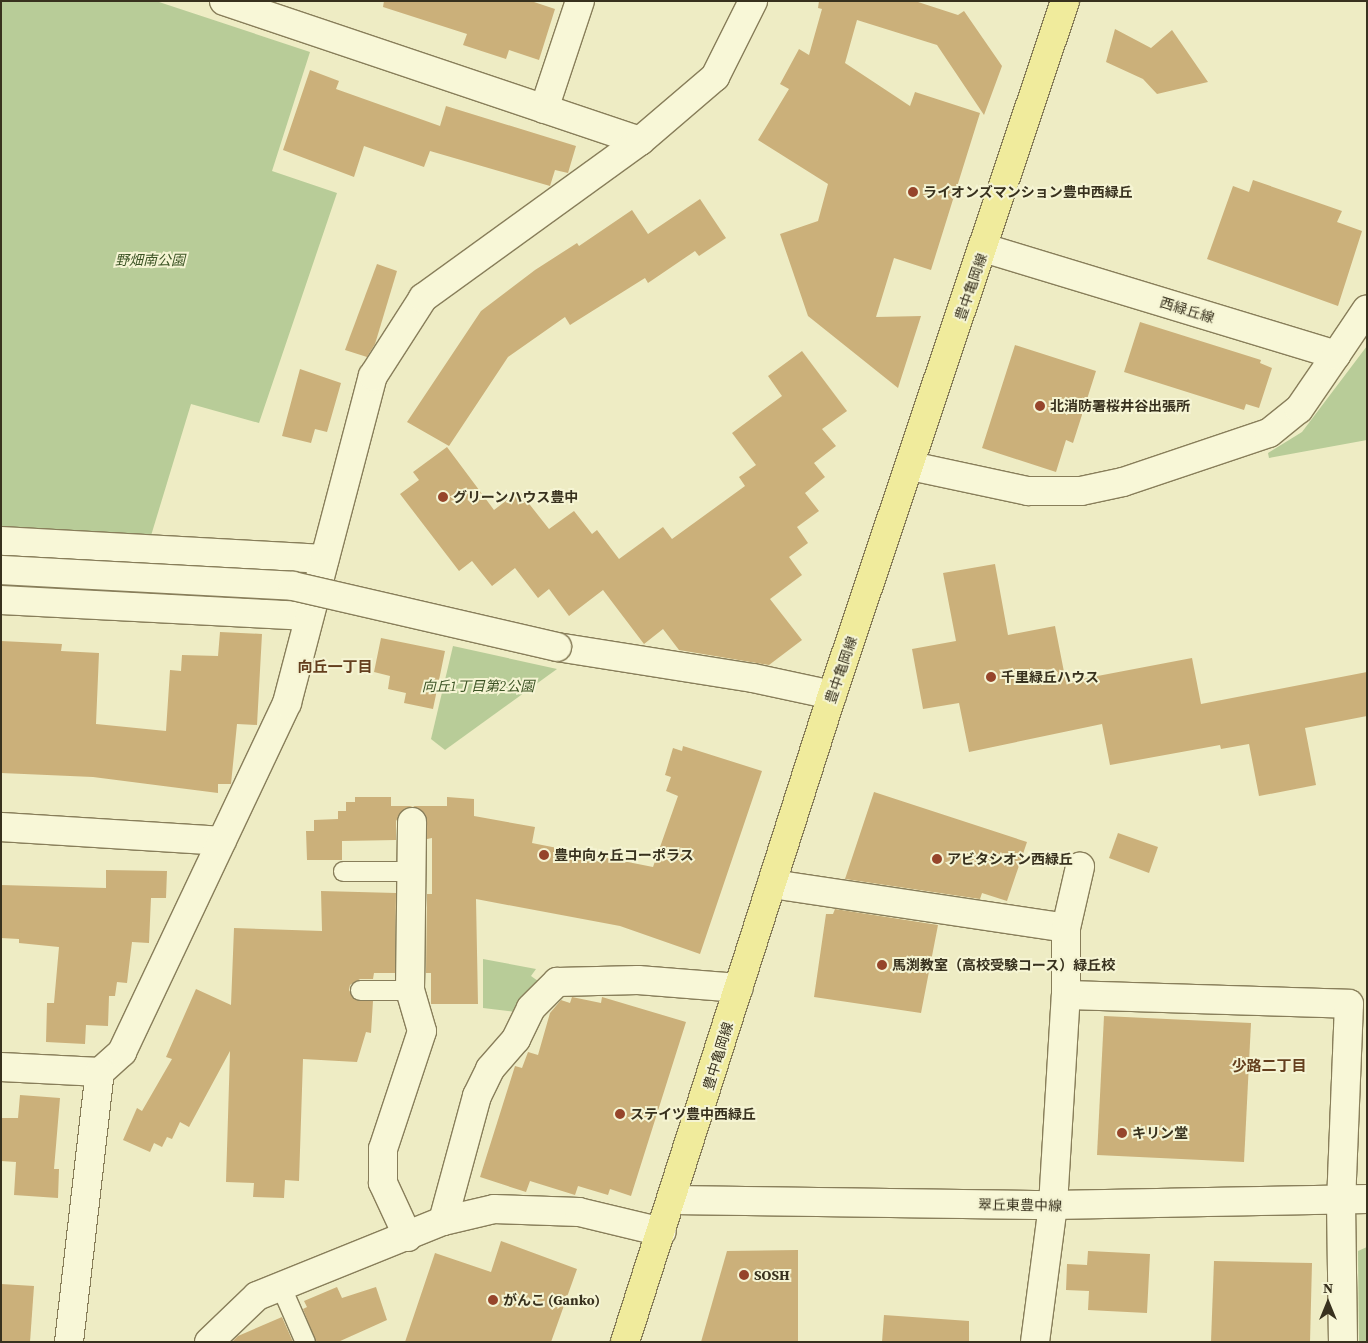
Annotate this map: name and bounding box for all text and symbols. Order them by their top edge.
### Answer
place label: ライオンズマンション豊中西緑丘 [923,184,1133,200]
marker: ライオンズマンション豊中西緑丘 [907,186,919,198]
street label: 豊中亀岡線 [952,251,990,323]
park label: 野畑南公園 [115,252,185,268]
street label: 西緑丘線 [1158,294,1216,326]
place label: 北消防署桜井谷出張所 [1050,398,1190,414]
marker: 北消防署桜井谷出張所 [1034,400,1046,412]
place label: グリーンハウス豊中 [453,489,579,505]
marker: グリーンハウス豊中 [437,491,449,503]
street label: 豊中亀岡線 [822,634,860,706]
district label: 向丘一丁目 [298,658,372,676]
place label: 千里緑丘ハウス [1001,669,1099,685]
marker: 千里緑丘ハウス [985,671,997,683]
park label: 向丘1丁目第2公園 [422,678,534,694]
place label: 豊中向ヶ丘コーポラス [554,847,694,863]
marker: 豊中向ヶ丘コーポラス [538,849,550,861]
place label: アビタシオン西緑丘 [947,851,1073,867]
marker: アビタシオン西緑丘 [931,853,943,865]
place label: 馬渕教室（高校受験コース）緑丘校 [892,957,1116,973]
marker: 馬渕教室（高校受験コース）緑丘校 [876,959,888,971]
street label: 豊中亀岡線 [700,1020,736,1092]
district label: 少路二丁目 [1232,1057,1306,1075]
place label: ステイツ豊中西緑丘 [630,1106,756,1122]
marker: ステイツ豊中西緑丘 [614,1108,626,1120]
place label: キリン堂 [1132,1125,1188,1141]
marker: キリン堂 [1116,1127,1128,1139]
street label: 翠丘東豊中線 [978,1196,1062,1214]
place label: SOSH [754,1267,790,1283]
marker: SOSH [738,1269,750,1281]
north arrow [1303,1278,1353,1328]
text: N [1323,1278,1333,1298]
place label: がんこ (Ganko) [503,1292,599,1308]
marker: がんこ (Ganko) [487,1294,499,1306]

